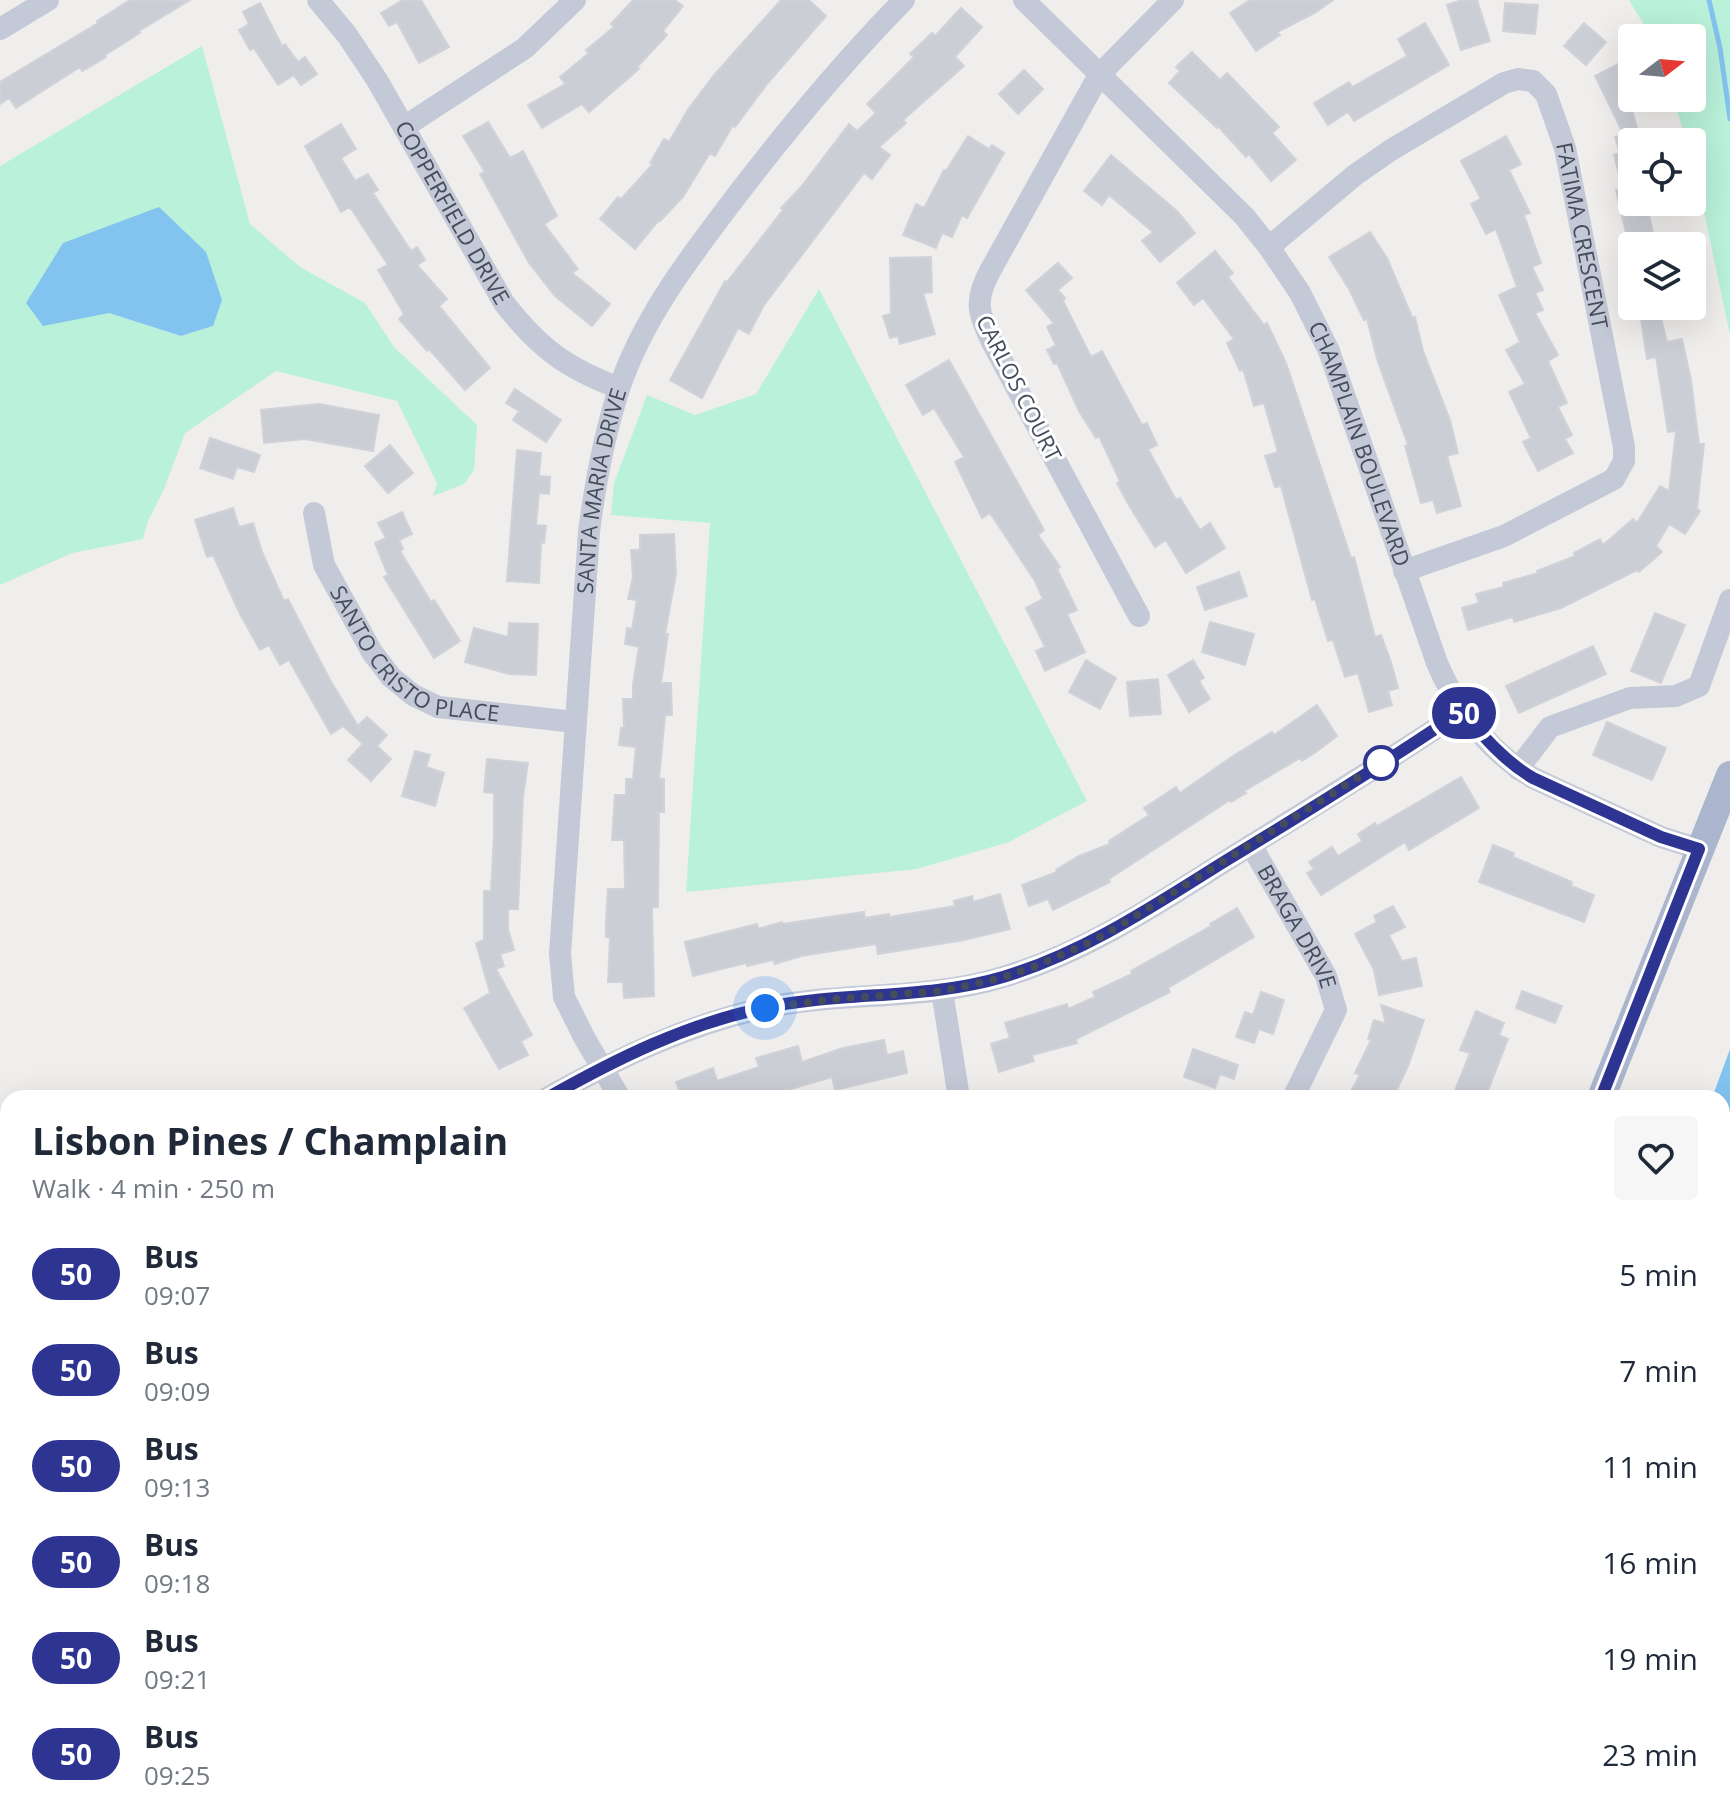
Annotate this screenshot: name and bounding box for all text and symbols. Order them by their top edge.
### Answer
north arrow [1618,24,1706,112]
map controls [1618,24,1706,320]
street label: COPPERFIELD DRIVE [389,115,518,309]
button: locate [1618,128,1706,216]
street label: FATIMA CRESCENT [1550,140,1616,331]
button: layers [1618,232,1706,320]
street label: CARLOS COURT [970,309,1070,466]
street label: CHAMPLAIN BOULEVARD [1302,315,1418,570]
street label: SANTA MARIA DRIVE [569,384,632,595]
street label: SANTO CRISTO PLACE [324,580,501,728]
line badge: 50 [1428,687,1500,739]
text: 50 [1448,694,1480,732]
unlabelled marker [1364,746,1398,780]
street label: BRAGA DRIVE [1251,859,1345,992]
your location [745,988,785,1028]
text: Lisbon Pines / Champlain [32,1114,508,1166]
button: heart [1614,1116,1698,1200]
text: Walk · 4 min · 250 m [32,1170,275,1206]
text: Bus [144,1236,199,1277]
text: 5 min [1619,1254,1698,1295]
text: 50 [60,1255,92,1293]
text: 09:07 [144,1277,210,1313]
text: Bus [144,1332,199,1373]
text: 7 min [1619,1350,1698,1391]
text: 50 [60,1351,92,1389]
text: 09:09 [144,1373,210,1409]
text: Bus [144,1428,199,1469]
text: 11 min [1602,1446,1698,1487]
text: 50 [60,1447,92,1485]
text: 09:13 [144,1469,210,1505]
text: Bus [144,1524,199,1565]
text: 16 min [1602,1542,1698,1583]
text: 50 [60,1543,92,1581]
text: 09:18 [144,1565,210,1601]
text: Bus [144,1620,199,1661]
text: 19 min [1602,1638,1698,1679]
text: 50 [60,1639,92,1677]
text: 09:21 [144,1661,210,1697]
text: Bus [144,1716,199,1757]
text: 23 min [1602,1734,1698,1775]
text: 50 [60,1735,92,1773]
text: 09:25 [144,1757,210,1793]

